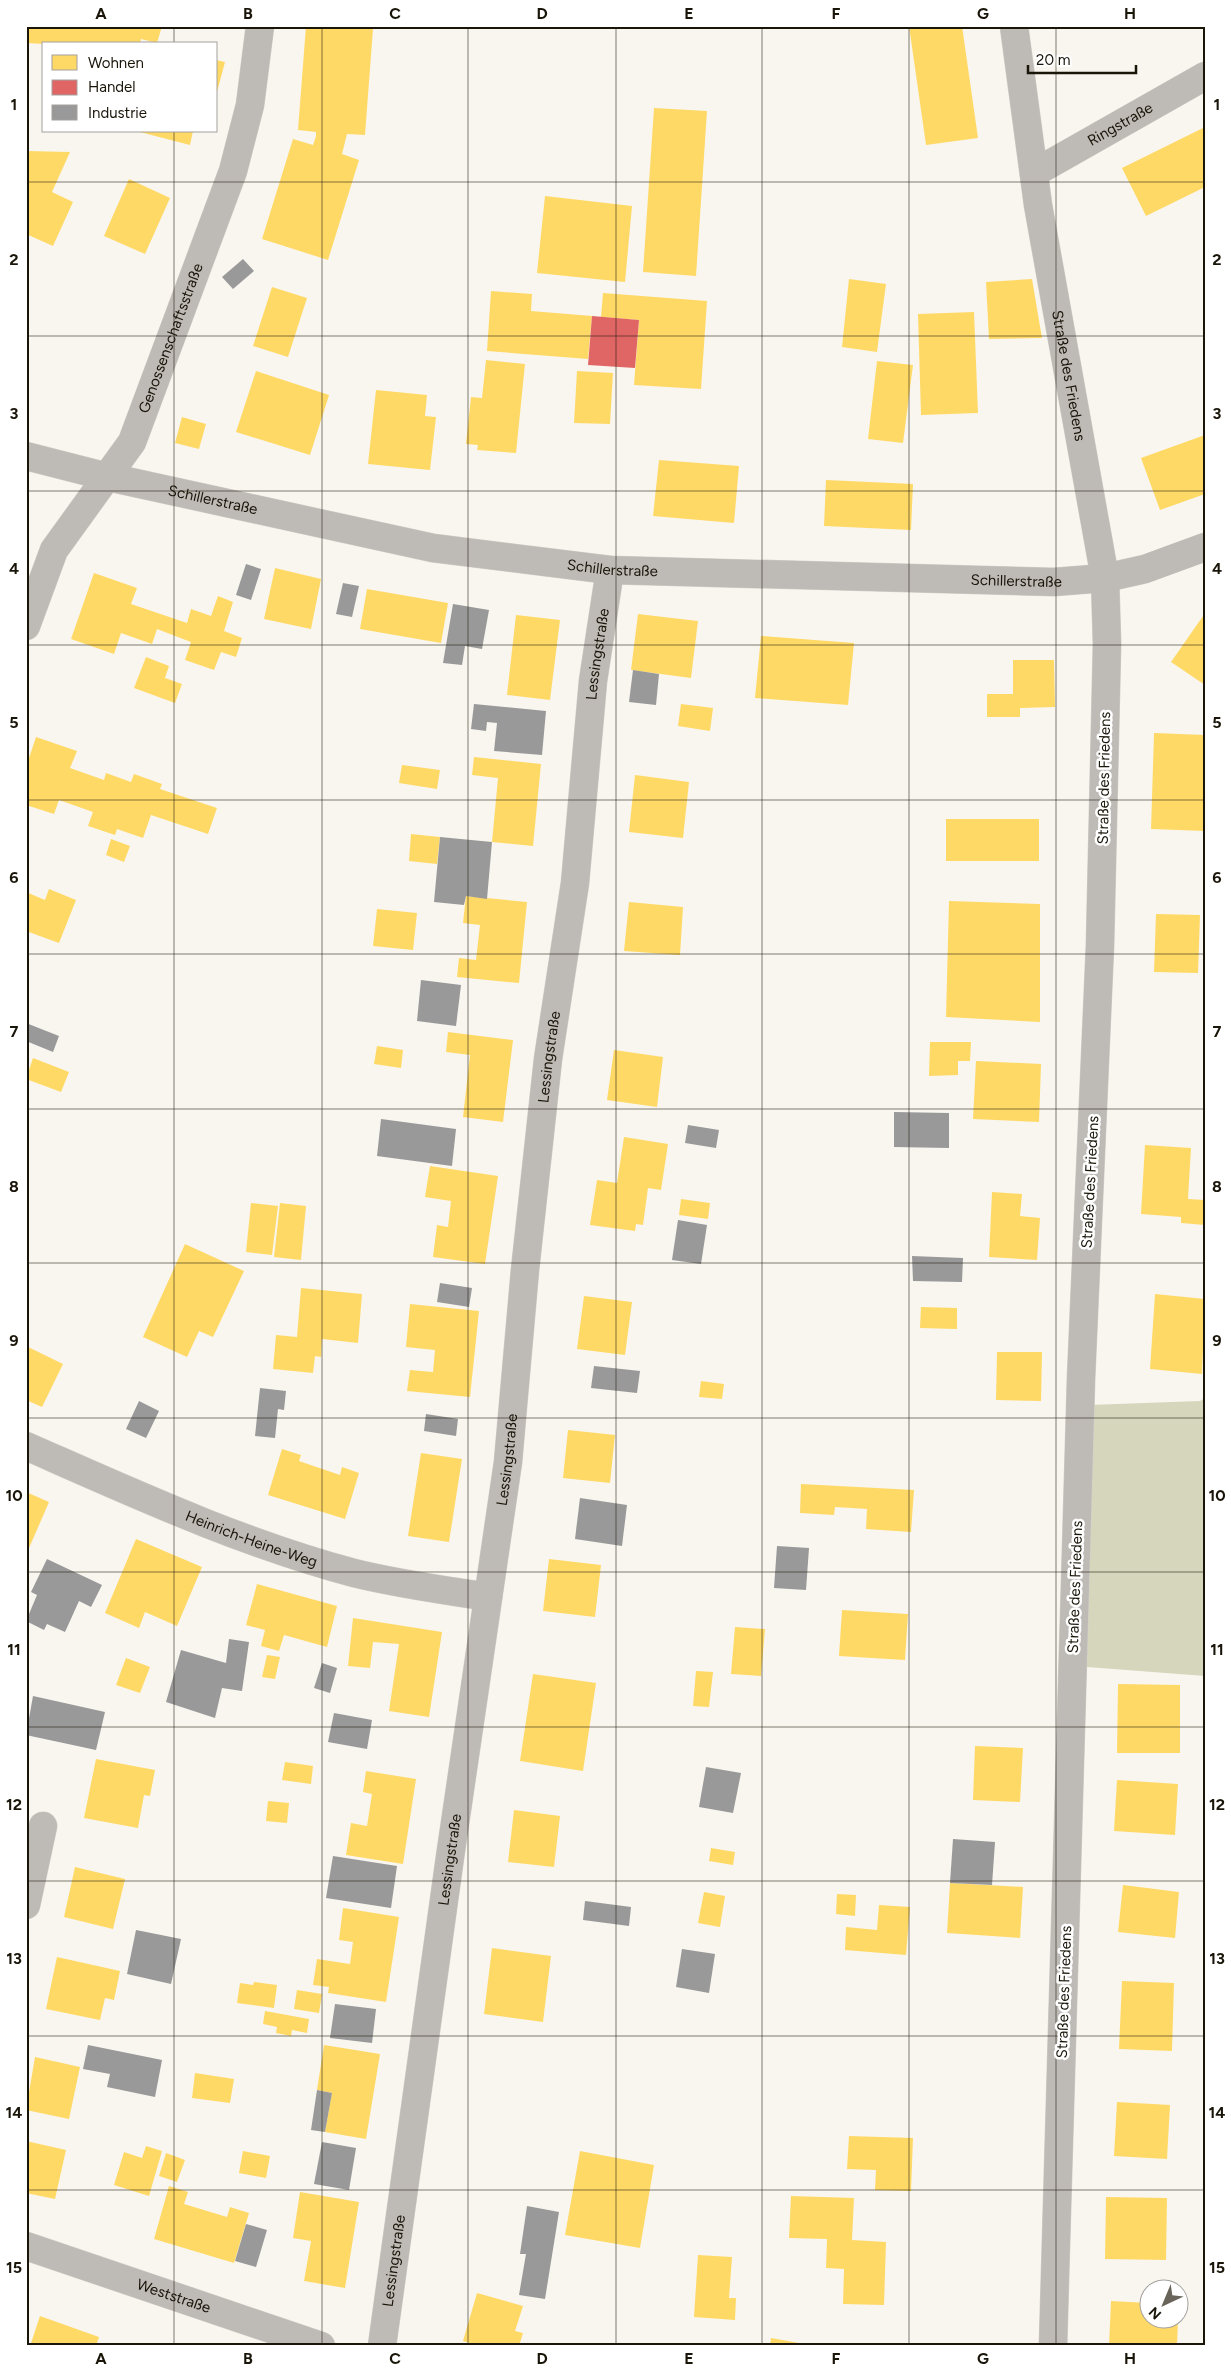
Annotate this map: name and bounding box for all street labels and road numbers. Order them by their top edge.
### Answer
street label: Ringstraße [1084,99,1156,150]
street label: Genossenschaftsstraße [135,261,207,416]
street label: Straße des Friedens [1048,309,1089,443]
street label: Schillerstraße [166,481,259,518]
street label: Schillerstraße [566,556,658,580]
street label: Schillerstraße [970,571,1062,591]
street label: Lessingstraße [582,607,613,701]
street label: Straße des Friedens [1094,711,1114,845]
street label: Lessingstraße [534,1010,564,1104]
street label: Straße des Friedens [1078,1115,1102,1249]
street label: Lessingstraße [493,1413,521,1507]
street label: Heinrich-Heine-Weg [183,1507,320,1571]
street label: Straße des Friedens [1064,1520,1086,1654]
street label: Lessingstraße [434,1812,465,1907]
street label: Straße des Friedens [1053,1925,1075,2059]
street label: Lessingstraße [379,2214,409,2308]
street label: Weststraße [135,2275,213,2317]

